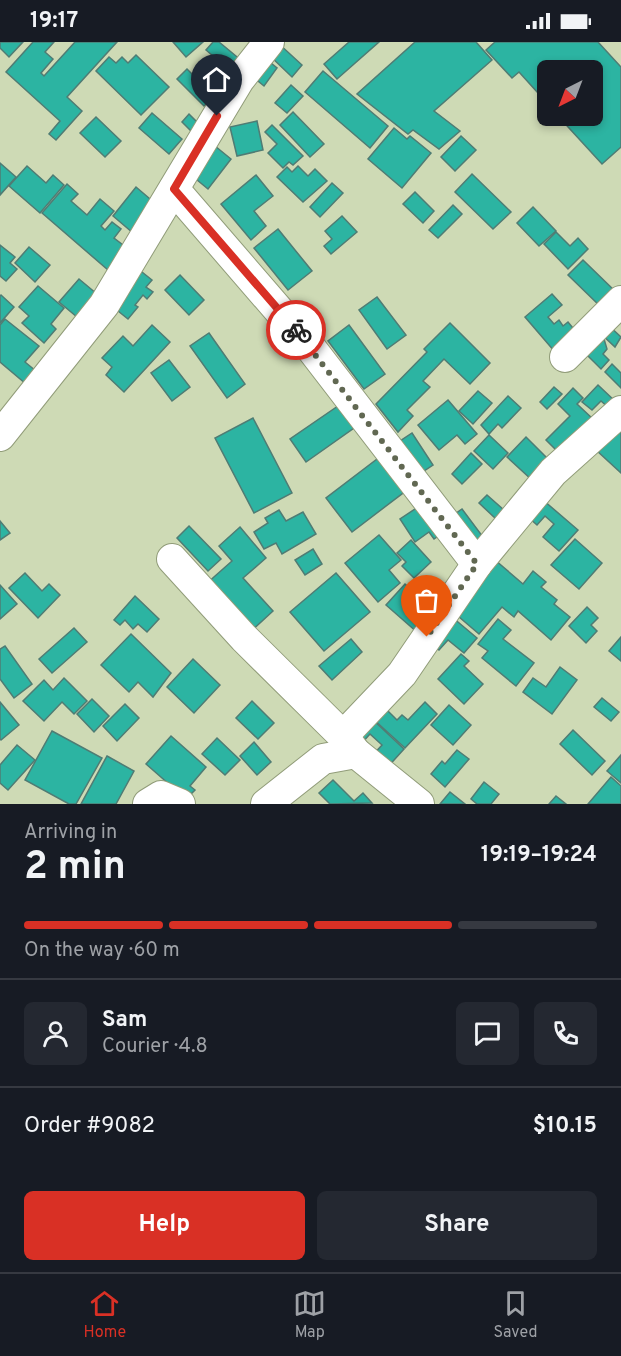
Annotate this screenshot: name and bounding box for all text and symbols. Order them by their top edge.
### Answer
text: 19:17 [30,8,78,35]
pin [191,54,242,116]
north arrow [537,60,603,126]
map controls [537,60,603,126]
icon: home [200,63,233,96]
courier [266,300,326,360]
icon: bike [280,314,313,347]
pin [401,575,452,637]
icon: bag [410,584,443,617]
text: Arriving in [24,820,117,846]
text: 19:19–19:24 [481,842,597,869]
text: 2 min [24,844,126,893]
text: On the way · 60 m [24,938,180,964]
button: person [24,1002,87,1065]
button: chat [456,1002,519,1065]
button: phone [534,1002,597,1065]
text: Sam [102,1007,147,1034]
text: Courier · 4.8 [102,1034,208,1060]
text: Order #9082 [24,1113,155,1140]
text: $10.15 [533,1113,597,1140]
button: Help [24,1191,305,1260]
button: Share [317,1191,597,1260]
tab: Home [84,1287,126,1343]
tab: Map [293,1287,326,1343]
tab: Saved [493,1287,537,1343]

